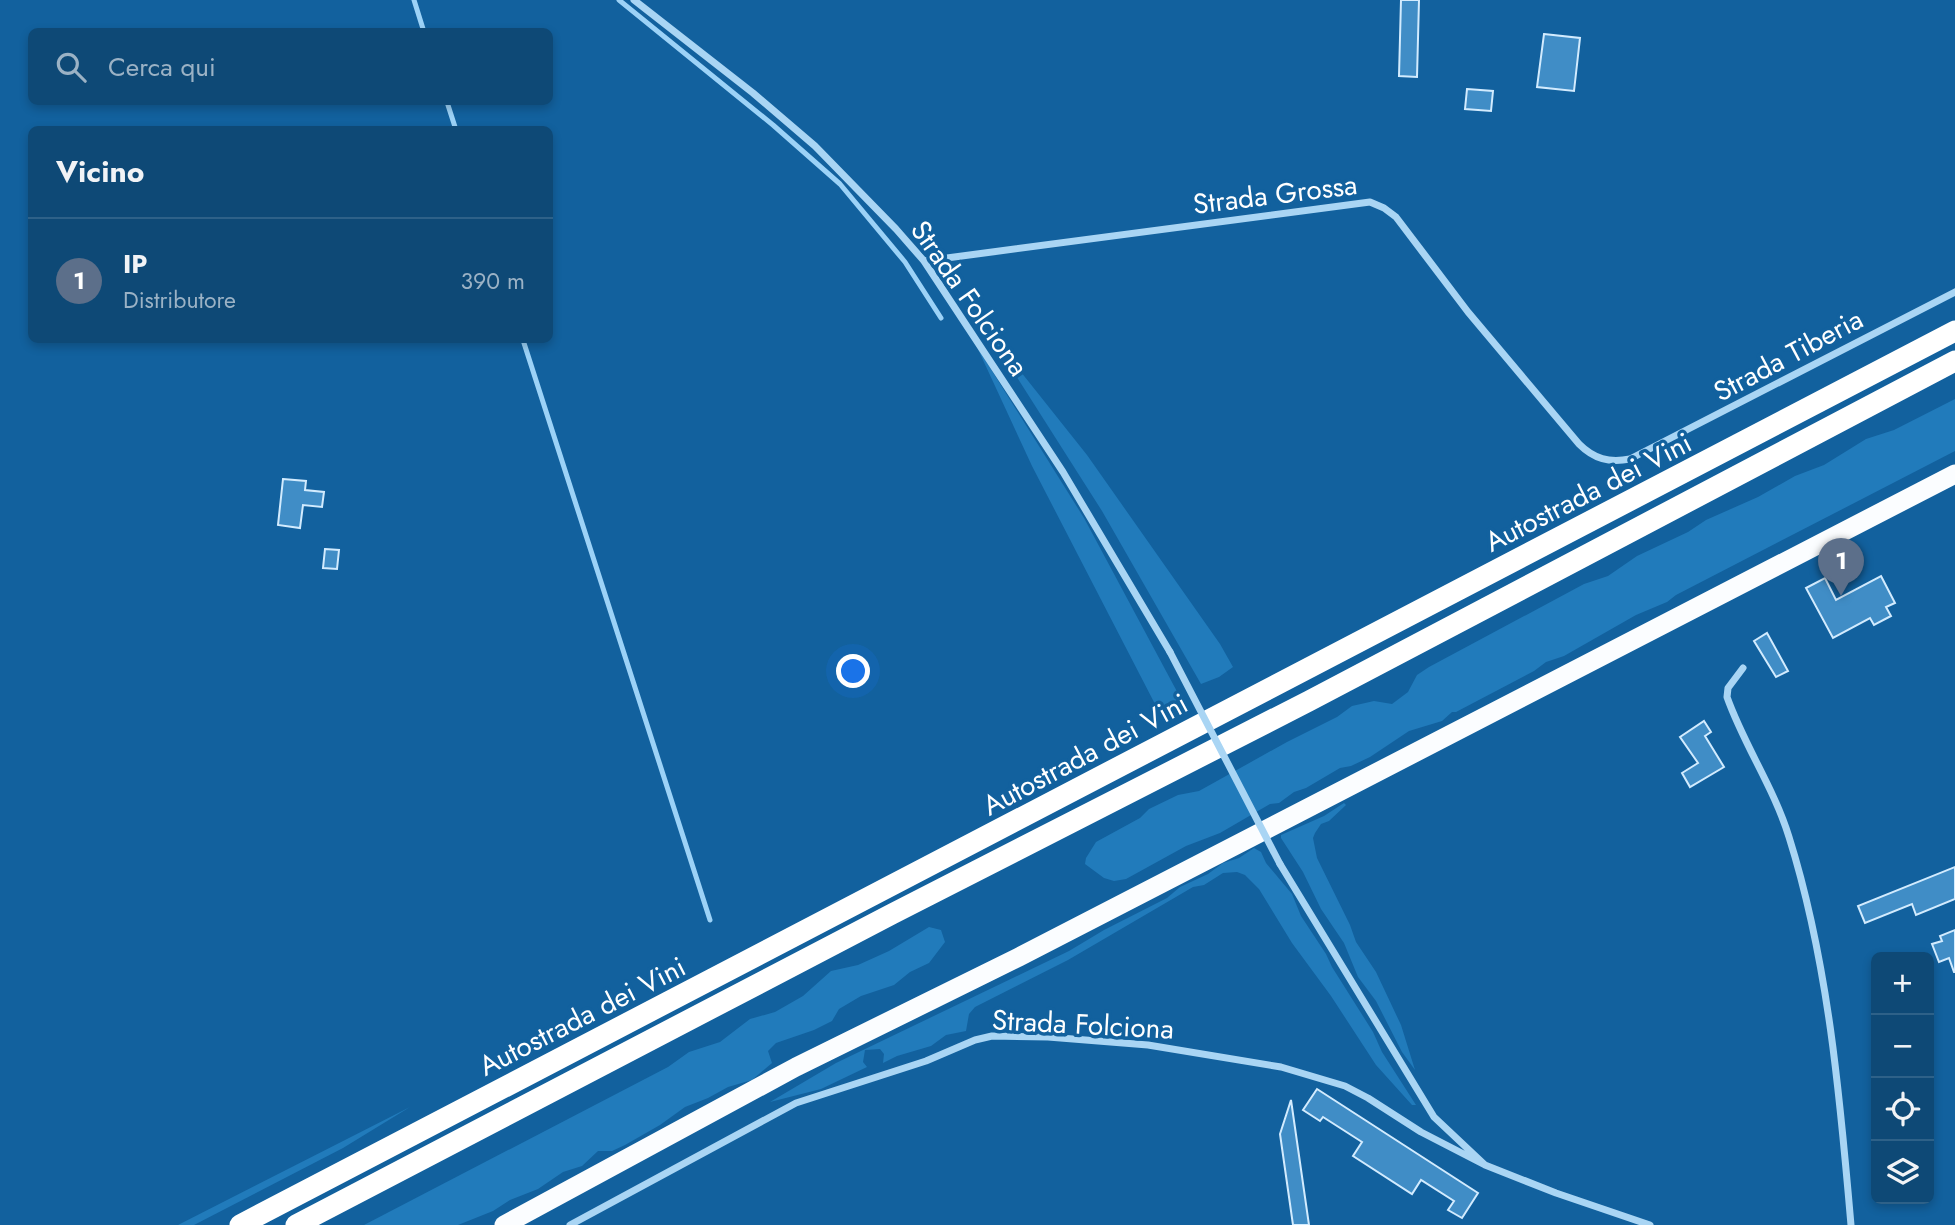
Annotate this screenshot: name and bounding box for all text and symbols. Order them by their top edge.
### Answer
search box [28,28,553,105]
icon: search [52,48,90,86]
text: Cerca qui [108,48,216,86]
text: Vicino [56,150,144,193]
street label: Strada Grossa [1191,164,1360,225]
street label: Strada Folciona [901,212,1039,385]
text: IP [123,245,148,283]
text: 1 [73,264,85,298]
text: 390 m [461,264,525,298]
text: Distributore [123,283,236,317]
street label: Strada Tiberia [1706,299,1870,412]
street label: Autostrada dei Vini [1478,423,1699,562]
pin: 1 [1818,538,1864,596]
your location [836,654,870,688]
street label: Autostrada dei Vini [975,683,1195,826]
street label: Autostrada dei Vini [472,947,693,1086]
map controls [1871,952,1934,1204]
button: + [1871,952,1934,1015]
street label: Strada Folciona [991,999,1175,1050]
button: − [1871,1015,1934,1078]
button: locate [1871,1078,1934,1141]
button: layers [1871,1141,1934,1204]

